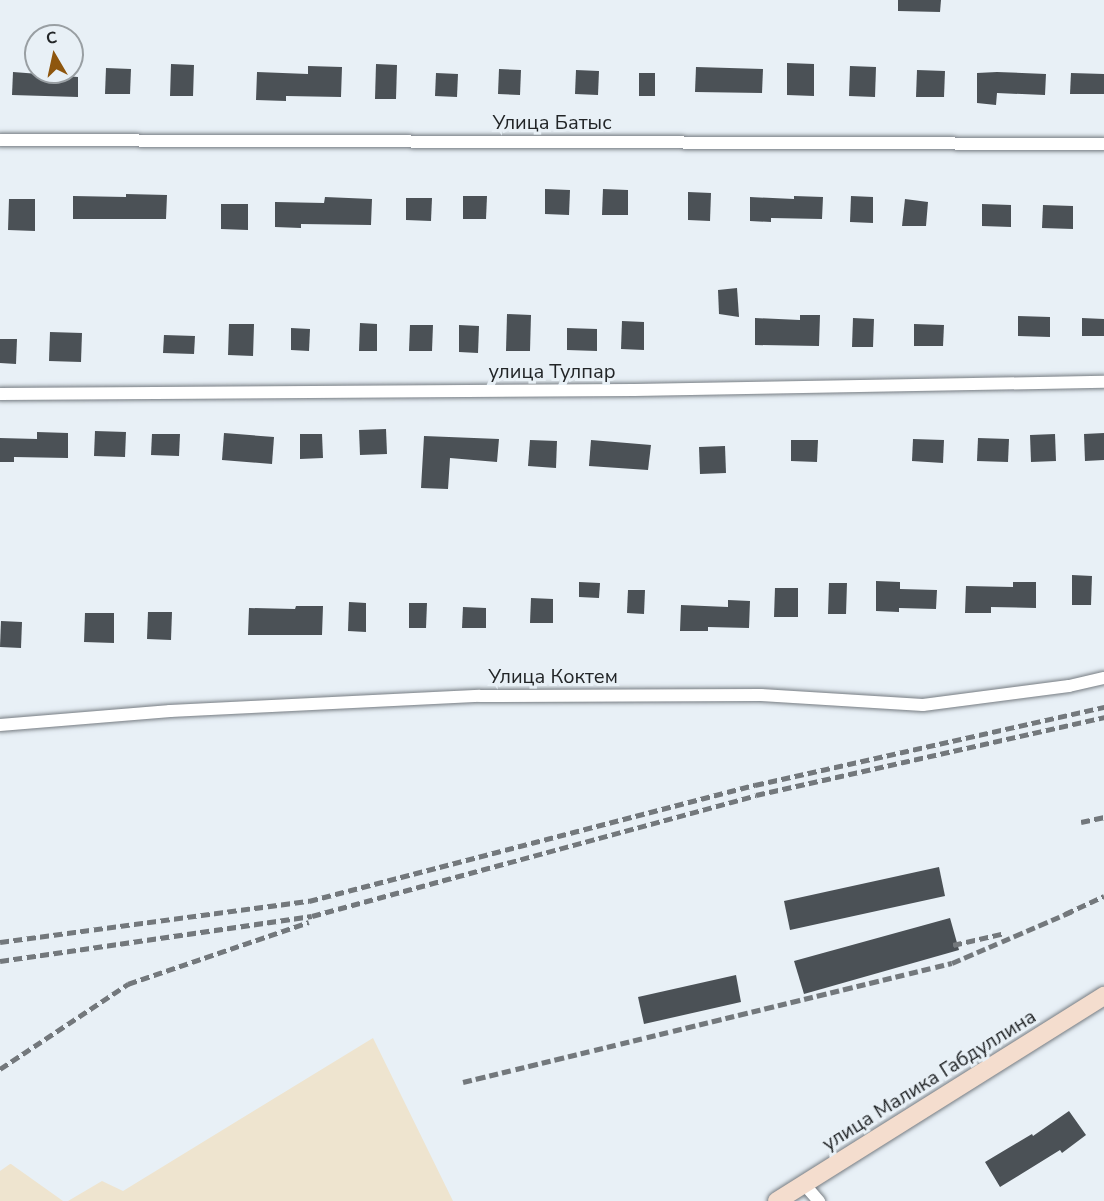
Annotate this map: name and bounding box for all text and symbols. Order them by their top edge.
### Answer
north arrow [24,24,84,84]
text: С [44,26,59,50]
street label: Улица Батыс [492,110,612,134]
street label: улица Тулпар [488,359,616,383]
street label: Улица Коктем [488,664,618,688]
street label: улица Малика Габдуллина [818,1004,1040,1156]

